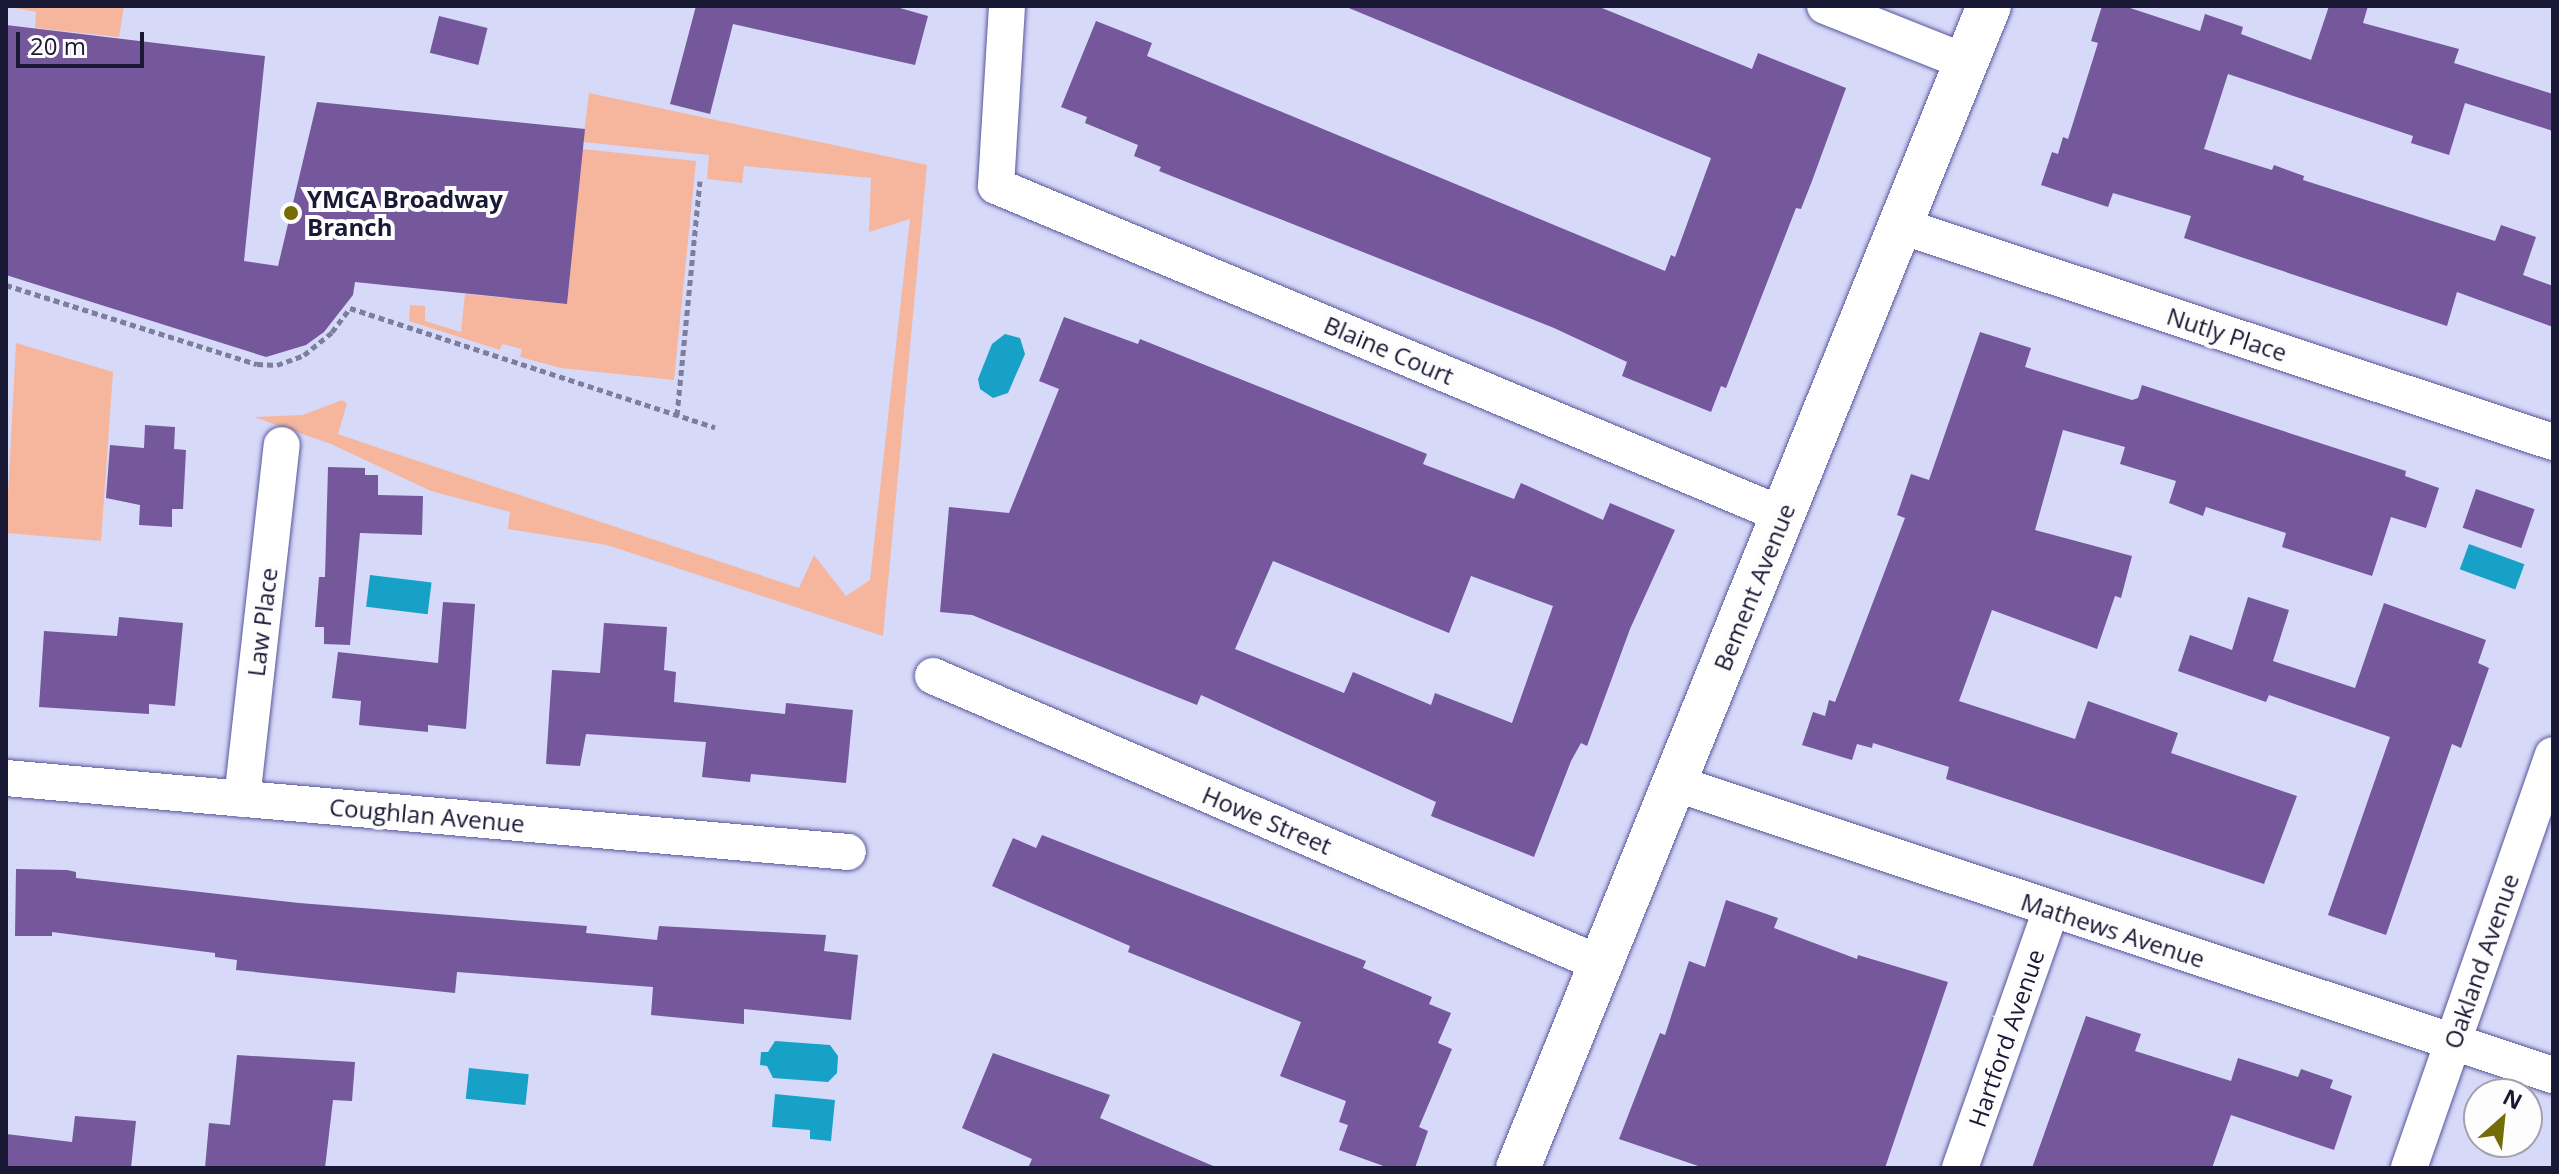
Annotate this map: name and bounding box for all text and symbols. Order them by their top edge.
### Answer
scale bar [20,16,148,66]
text: 20 m [30,29,86,62]
place label: YMCA Broadway Branch [307,185,503,241]
marker: YMCA Broadway Branch [282,204,300,222]
street label: Nutly Place [2163,301,2291,367]
street label: Blaine Court [1320,310,1458,390]
street label: Bement Avenue [1707,499,1801,675]
street label: Law Place [241,566,283,678]
street label: Howe Street [1198,780,1336,860]
street label: Coughlan Avenue [328,792,526,838]
street label: Oakland Avenue [2438,870,2524,1052]
street label: Mathews Avenue [2017,887,2209,973]
street label: Hartford Avenue [1962,945,2050,1131]
north arrow [2463,1078,2543,1158]
text: N [2498,1081,2528,1116]

